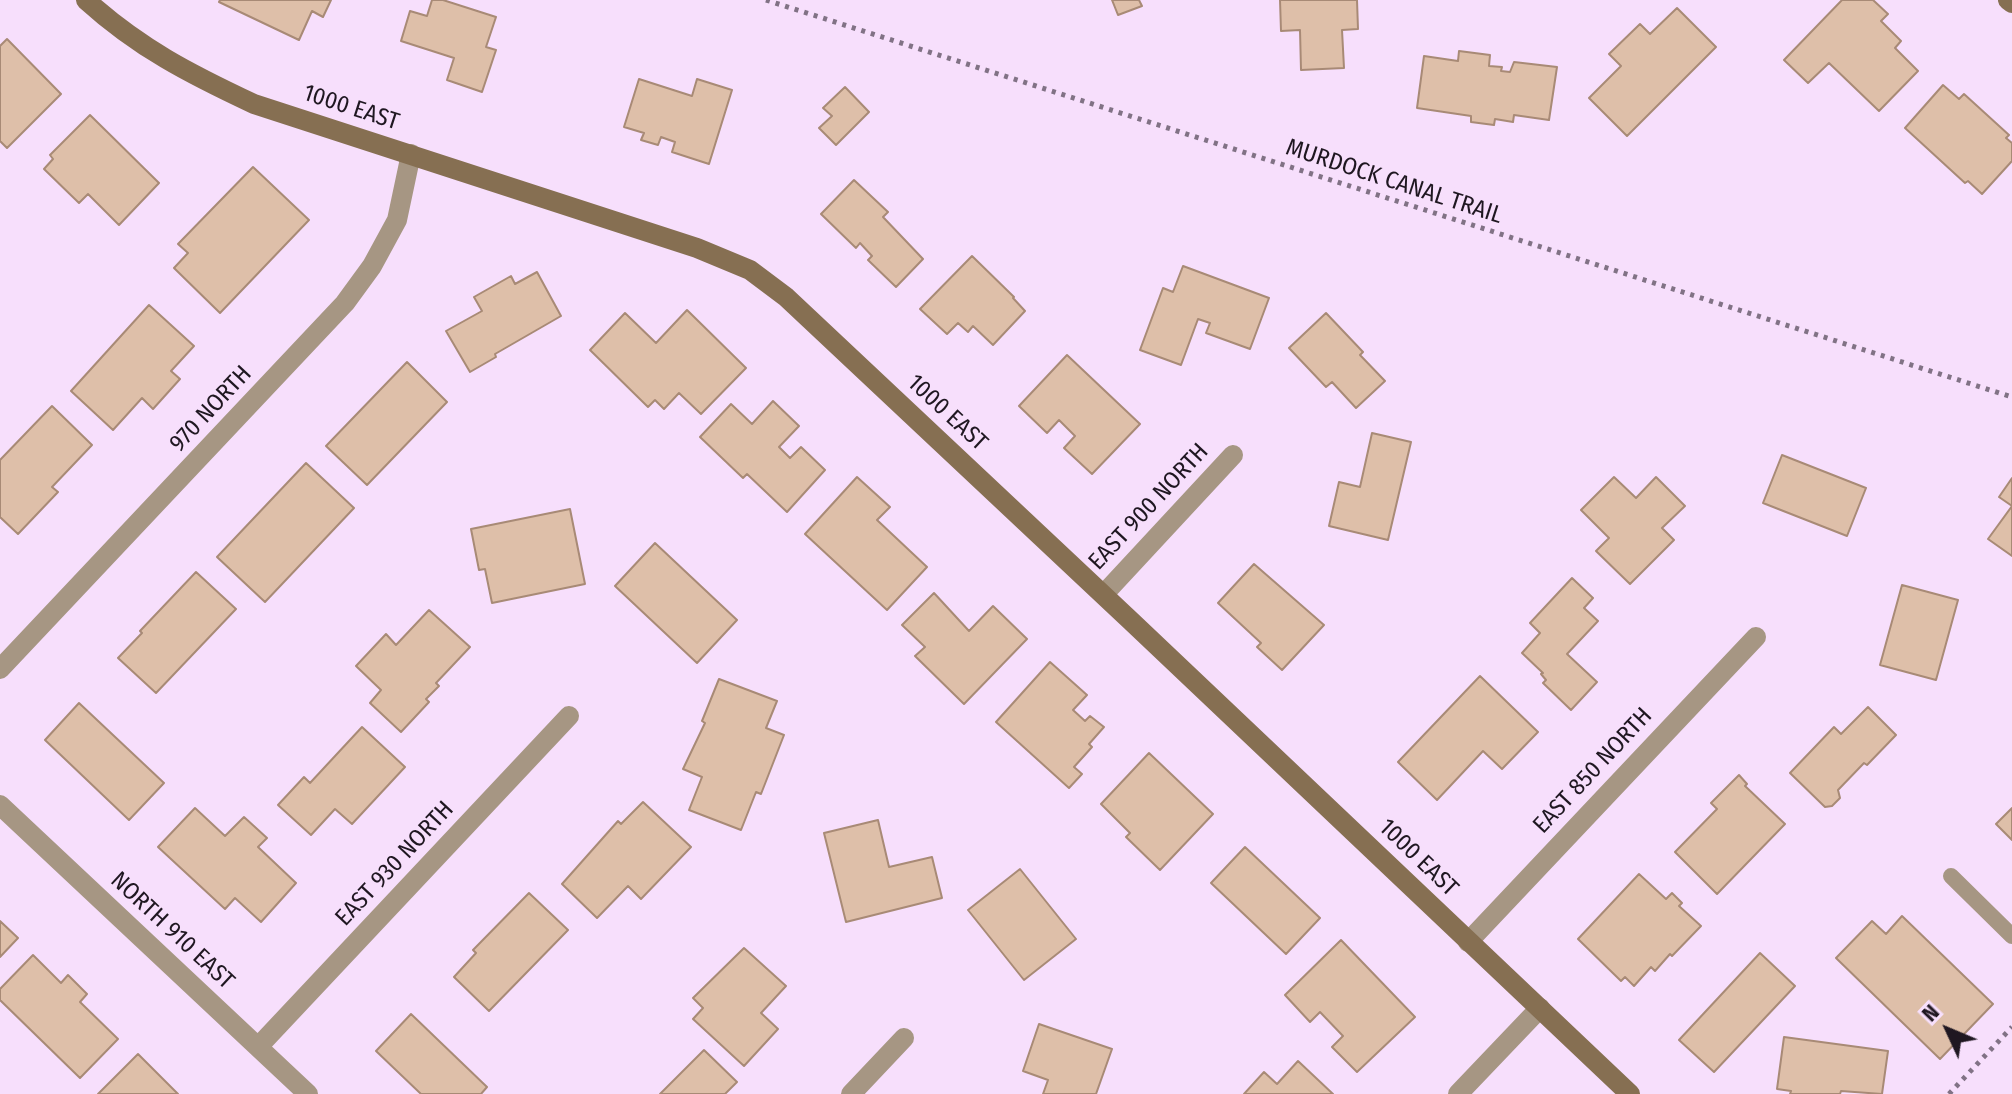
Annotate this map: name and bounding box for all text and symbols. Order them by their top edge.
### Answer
street label: 1000 EAST [300,79,402,137]
street label: MURDOCK CANAL TRAIL [1282,133,1506,231]
street label: 970 NORTH [164,360,258,458]
street label: 1000 EAST [901,369,993,457]
street label: EAST 900 NORTH [1083,438,1215,576]
street label: EAST 850 NORTH [1528,702,1658,840]
street label: EAST 930 NORTH [330,796,460,932]
street label: 1000 EAST [1372,813,1464,903]
street label: NORTH 910 EAST [104,866,240,996]
north arrow [1908,990,1988,1070]
text: N [1916,999,1945,1027]

